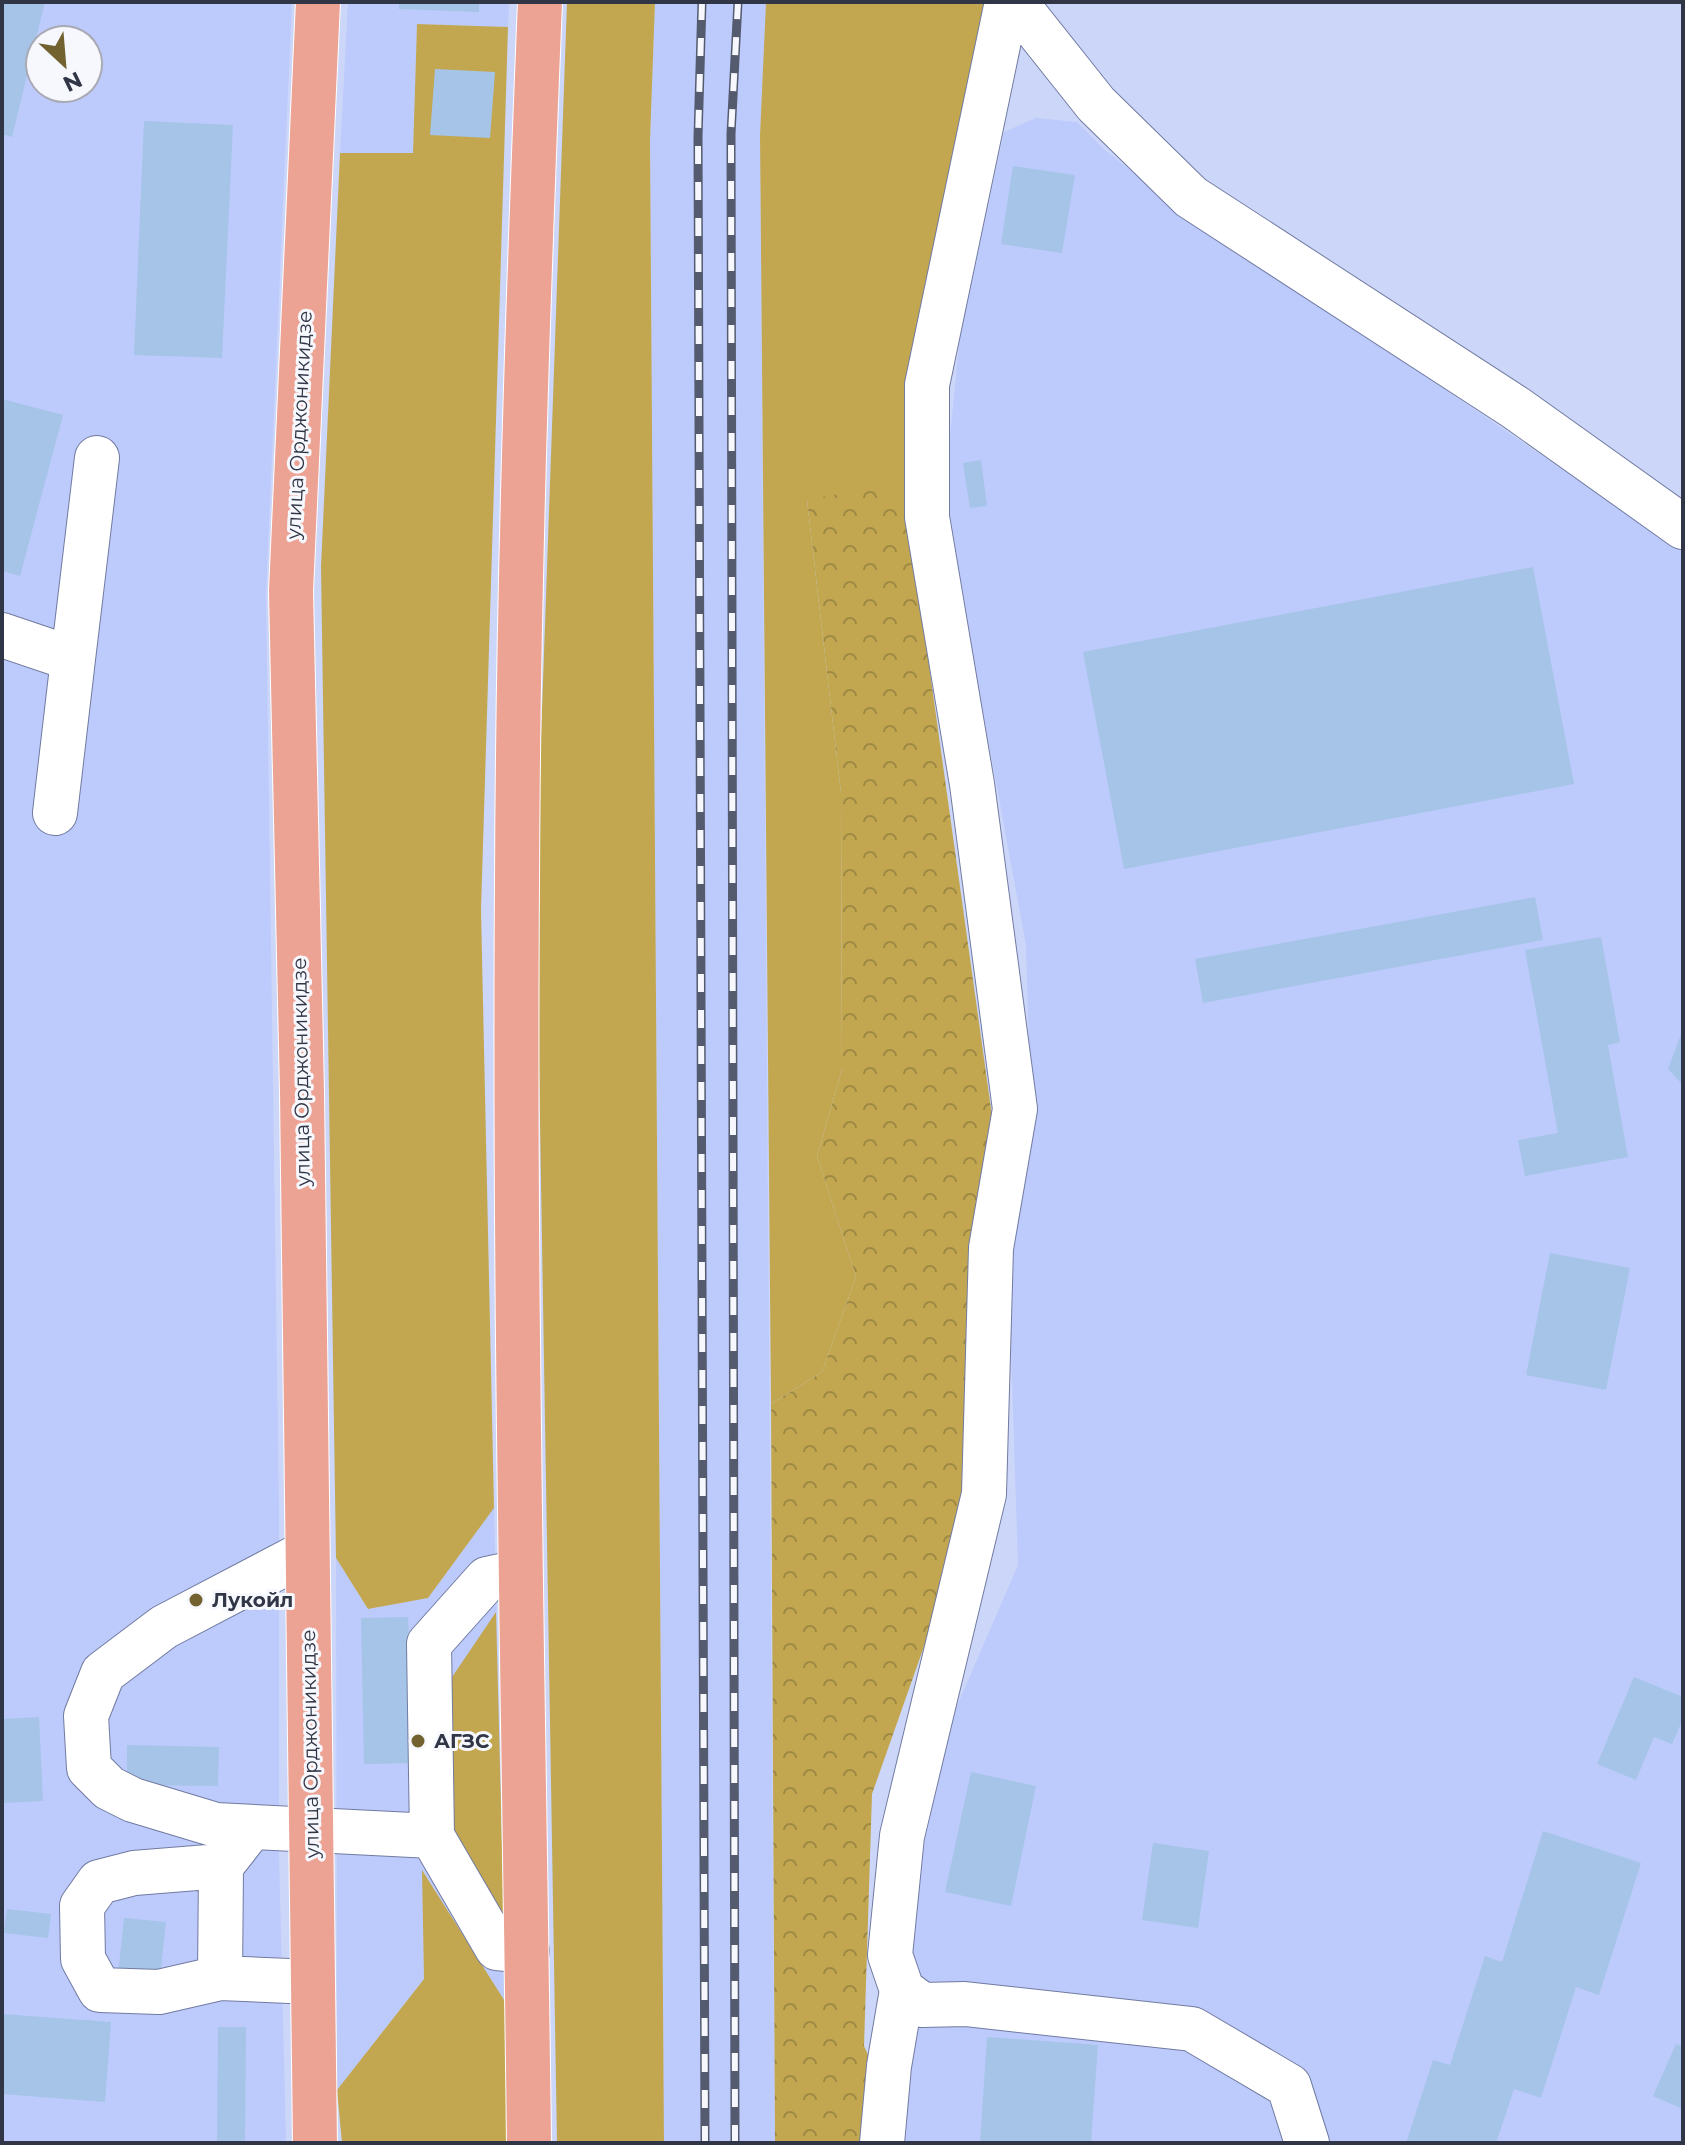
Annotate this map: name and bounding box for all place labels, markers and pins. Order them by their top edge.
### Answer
place label: Лукойл [212,1588,293,1612]
marker: Лукойл [187,1591,205,1609]
place label: АГЗС [434,1729,490,1753]
marker: АГЗС [409,1732,427,1750]

